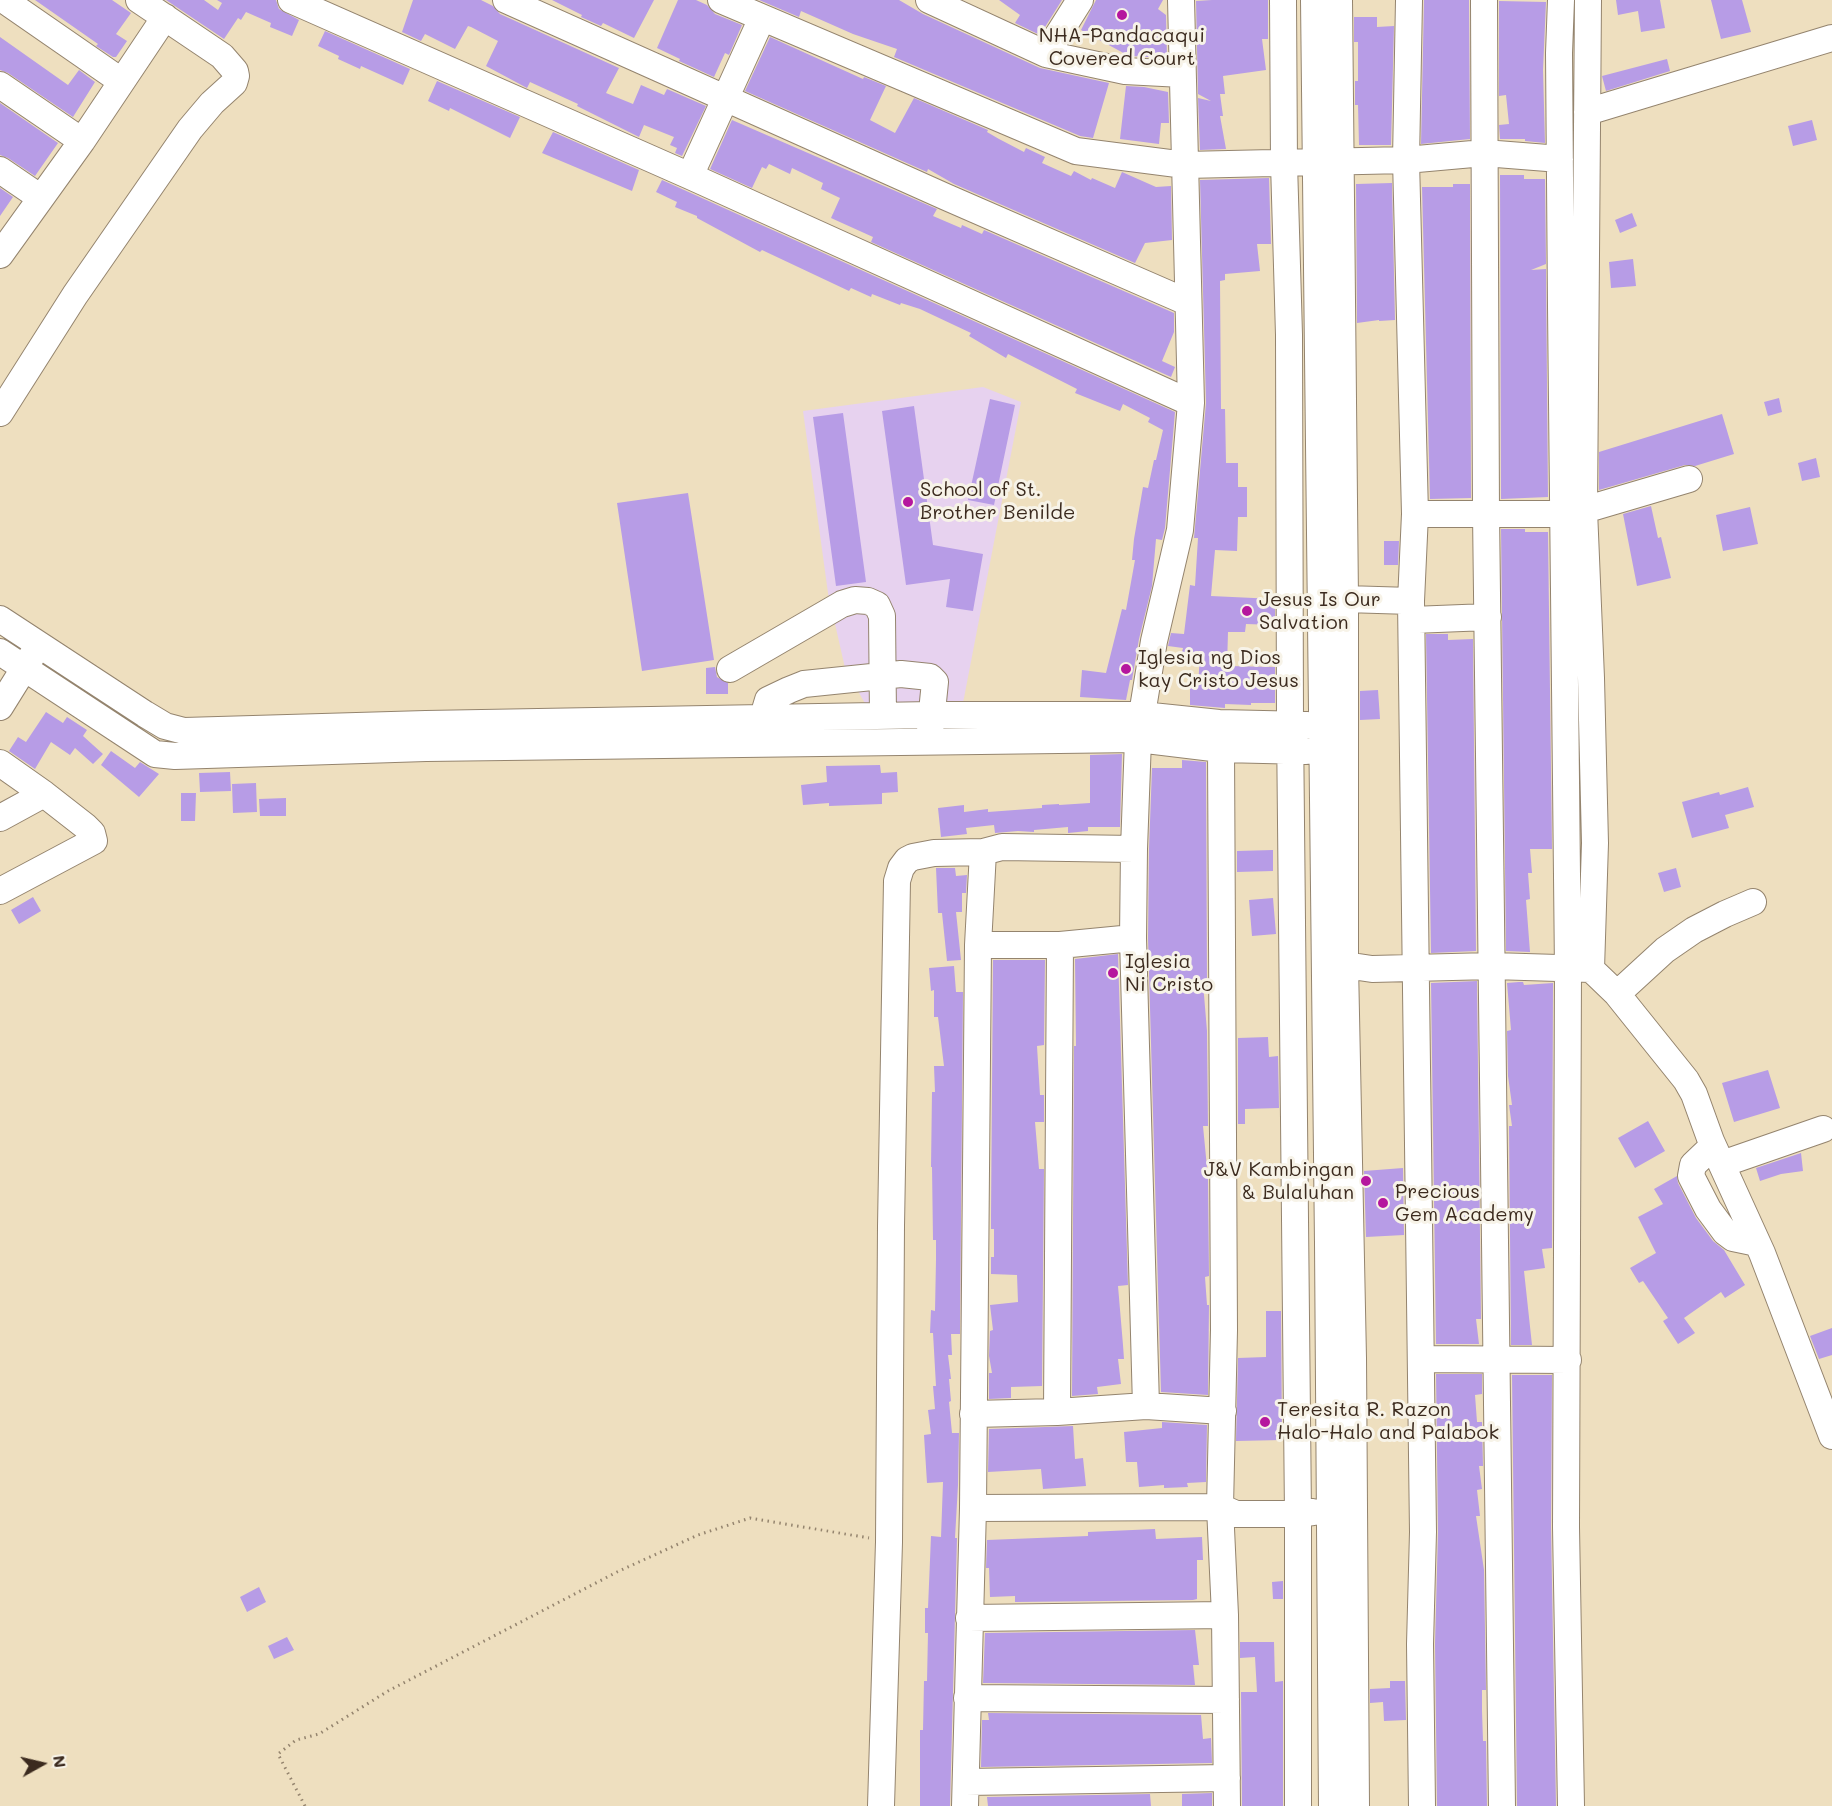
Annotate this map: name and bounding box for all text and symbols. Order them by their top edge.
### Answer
marker: NHA-Pandacaqui Covered Court [1115,8,1129,22]
place label: NHA-Pandacaqui Covered Court [1039,24,1205,71]
place label: School of St. Brother Benilde [920,478,1075,525]
marker: School of St. Brother Benilde [901,495,915,509]
place label: Jesus Is Our Salvation [1259,588,1381,635]
marker: Jesus Is Our Salvation [1240,604,1254,618]
place label: Iglesia ng Dios kay Cristo Jesus [1138,646,1299,693]
marker: Iglesia ng Dios kay Cristo Jesus [1119,662,1133,676]
place label: Iglesia Ni Cristo [1125,950,1213,997]
marker: Iglesia Ni Cristo [1106,966,1120,980]
place label: J&V Kambingan & Bulaluhan [1204,1158,1354,1205]
marker: J&V Kambingan & Bulaluhan [1359,1174,1373,1188]
place label: Precious Gem Academy [1395,1180,1534,1227]
marker: Precious Gem Academy [1376,1196,1390,1210]
place label: Teresita R. Razon Halo-Halo and Palabok [1277,1398,1499,1445]
marker: Teresita R. Razon Halo-Halo and Palabok [1258,1415,1272,1429]
north arrow [12,1734,72,1794]
text: N [49,1754,72,1769]

